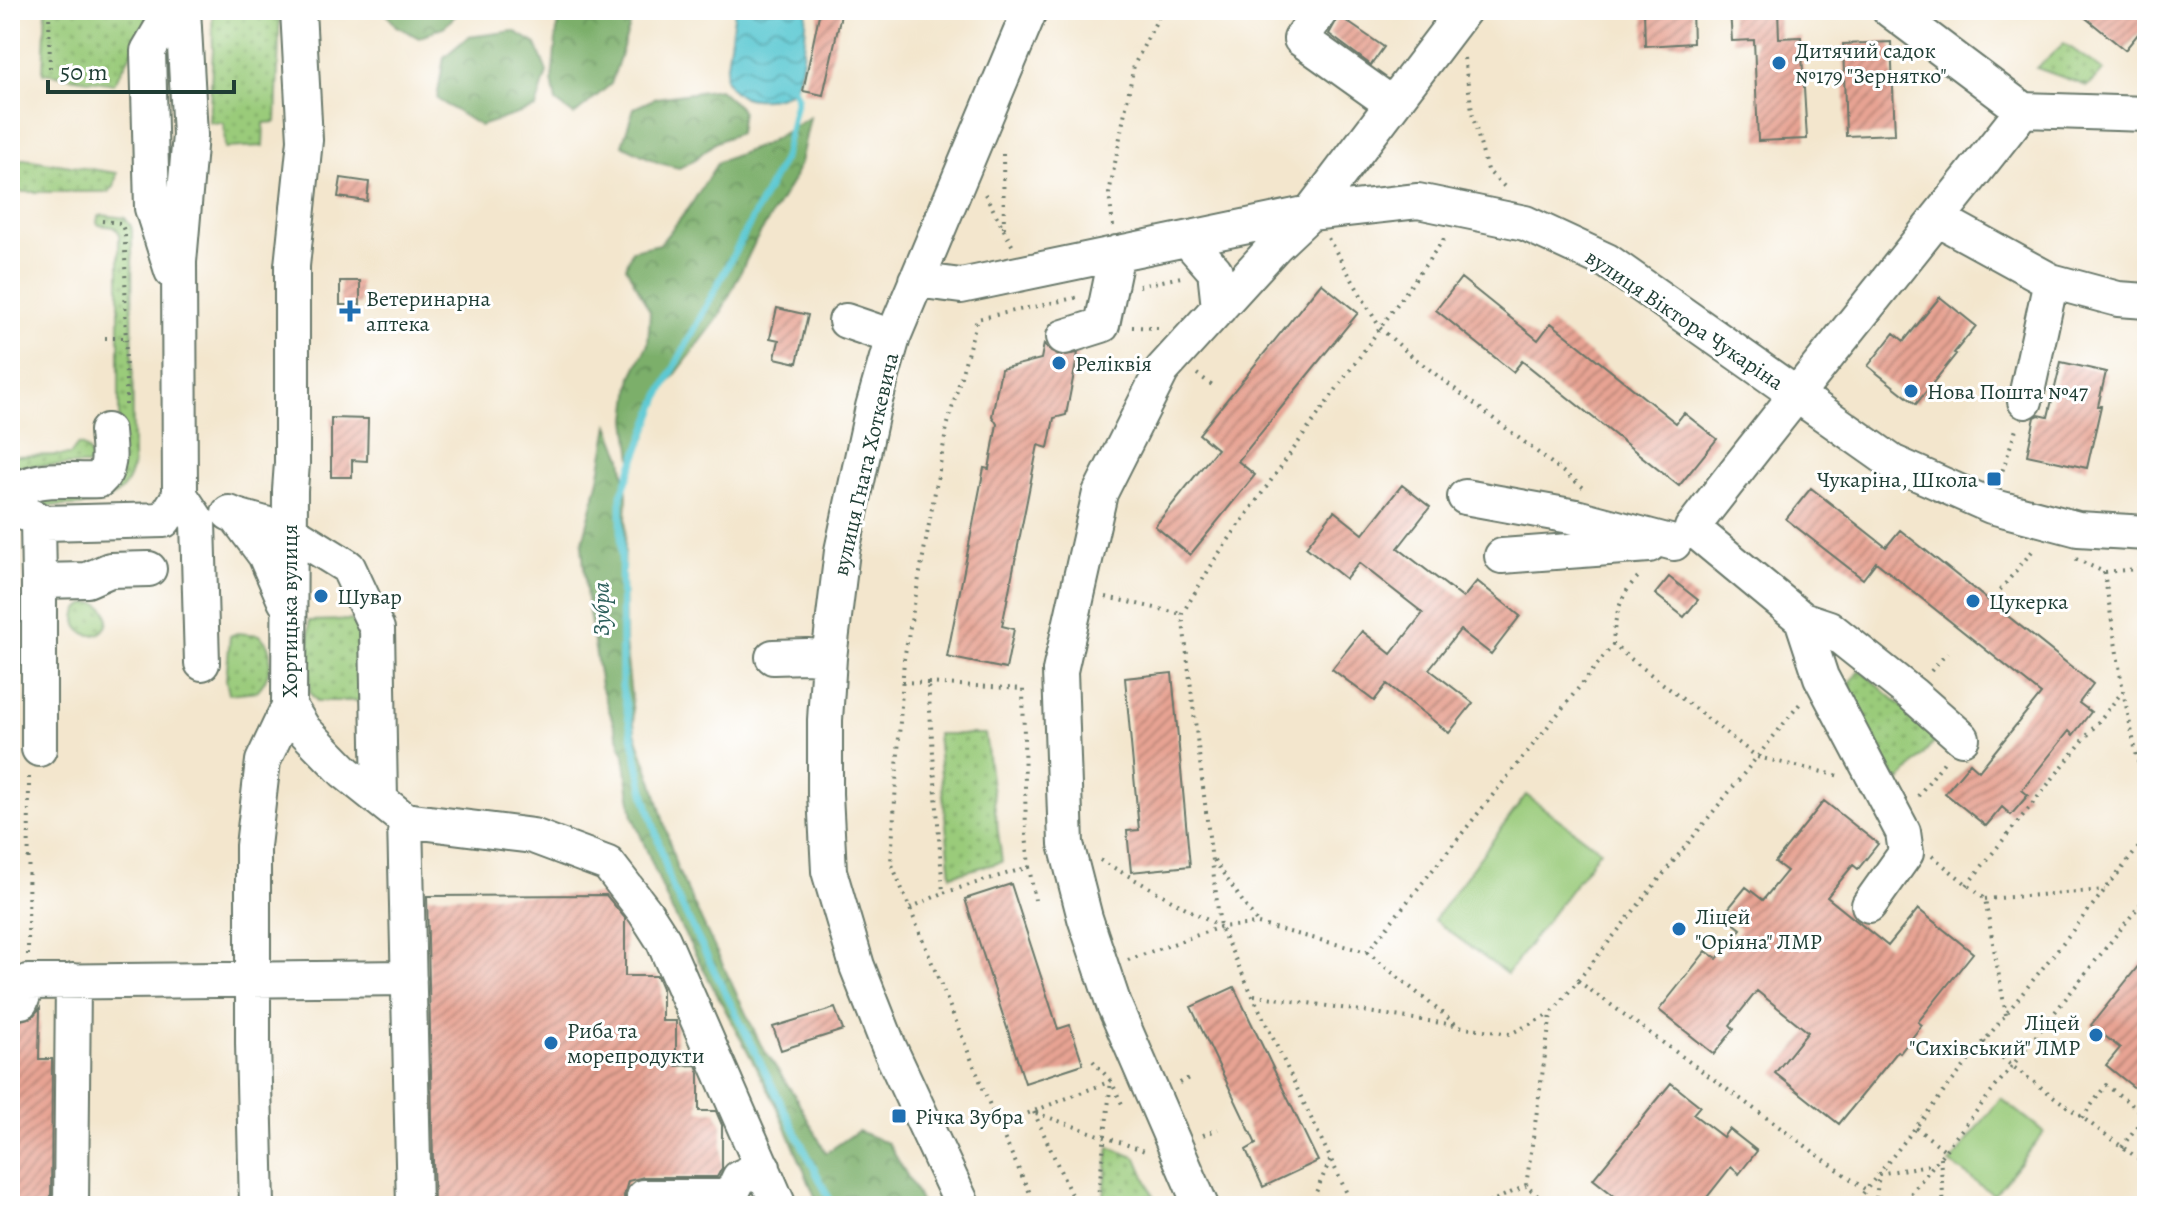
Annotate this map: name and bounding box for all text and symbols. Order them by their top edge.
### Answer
place label: Дитячий садок №179 "Зернятко" [1795,36,1947,91]
scale bar [48,44,234,94]
marker: Дитячий садок №179 "Зернятко" [1770,54,1788,72]
text: 50 m [60,56,108,88]
street label: вулиця Віктора Чукаріна [1579,242,1790,398]
place label: Ветеринарна аптека [366,284,492,339]
marker: Ветеринарна аптека [341,302,359,320]
street label: вулиця Гната Хоткевича [826,349,906,579]
place label: Реліквія [1075,349,1152,379]
marker: Реліквія [1050,354,1068,372]
place label: Нова Пошта №47 [1927,377,2089,407]
marker: Нова Пошта №47 [1902,382,1920,400]
place label: Чукаріна, Школа [1817,465,1979,495]
marker: Чукаріна, Школа [1985,470,2003,488]
street label: Хортицька вулиця [275,524,305,698]
place label: Шувар [337,582,402,612]
water label: Зубра [585,582,617,636]
marker: Шувар [312,587,330,605]
place label: Цукерка [1989,587,2069,617]
marker: Цукерка [1964,592,1982,610]
place label: Ліцей "Оріяна" ЛМР [1695,902,1822,957]
marker: Ліцей "Оріяна" ЛМР [1670,920,1688,938]
place label: Ліцей "Сихівський" ЛМР [1909,1008,2080,1063]
place label: Риба та морепродукти [567,1016,705,1071]
marker: Ліцей "Сихівський" ЛМР [2087,1026,2105,1044]
marker: Риба та морепродукти [542,1034,560,1052]
place label: Річка Зубра [915,1102,1025,1132]
marker: Річка Зубра [890,1107,908,1125]

